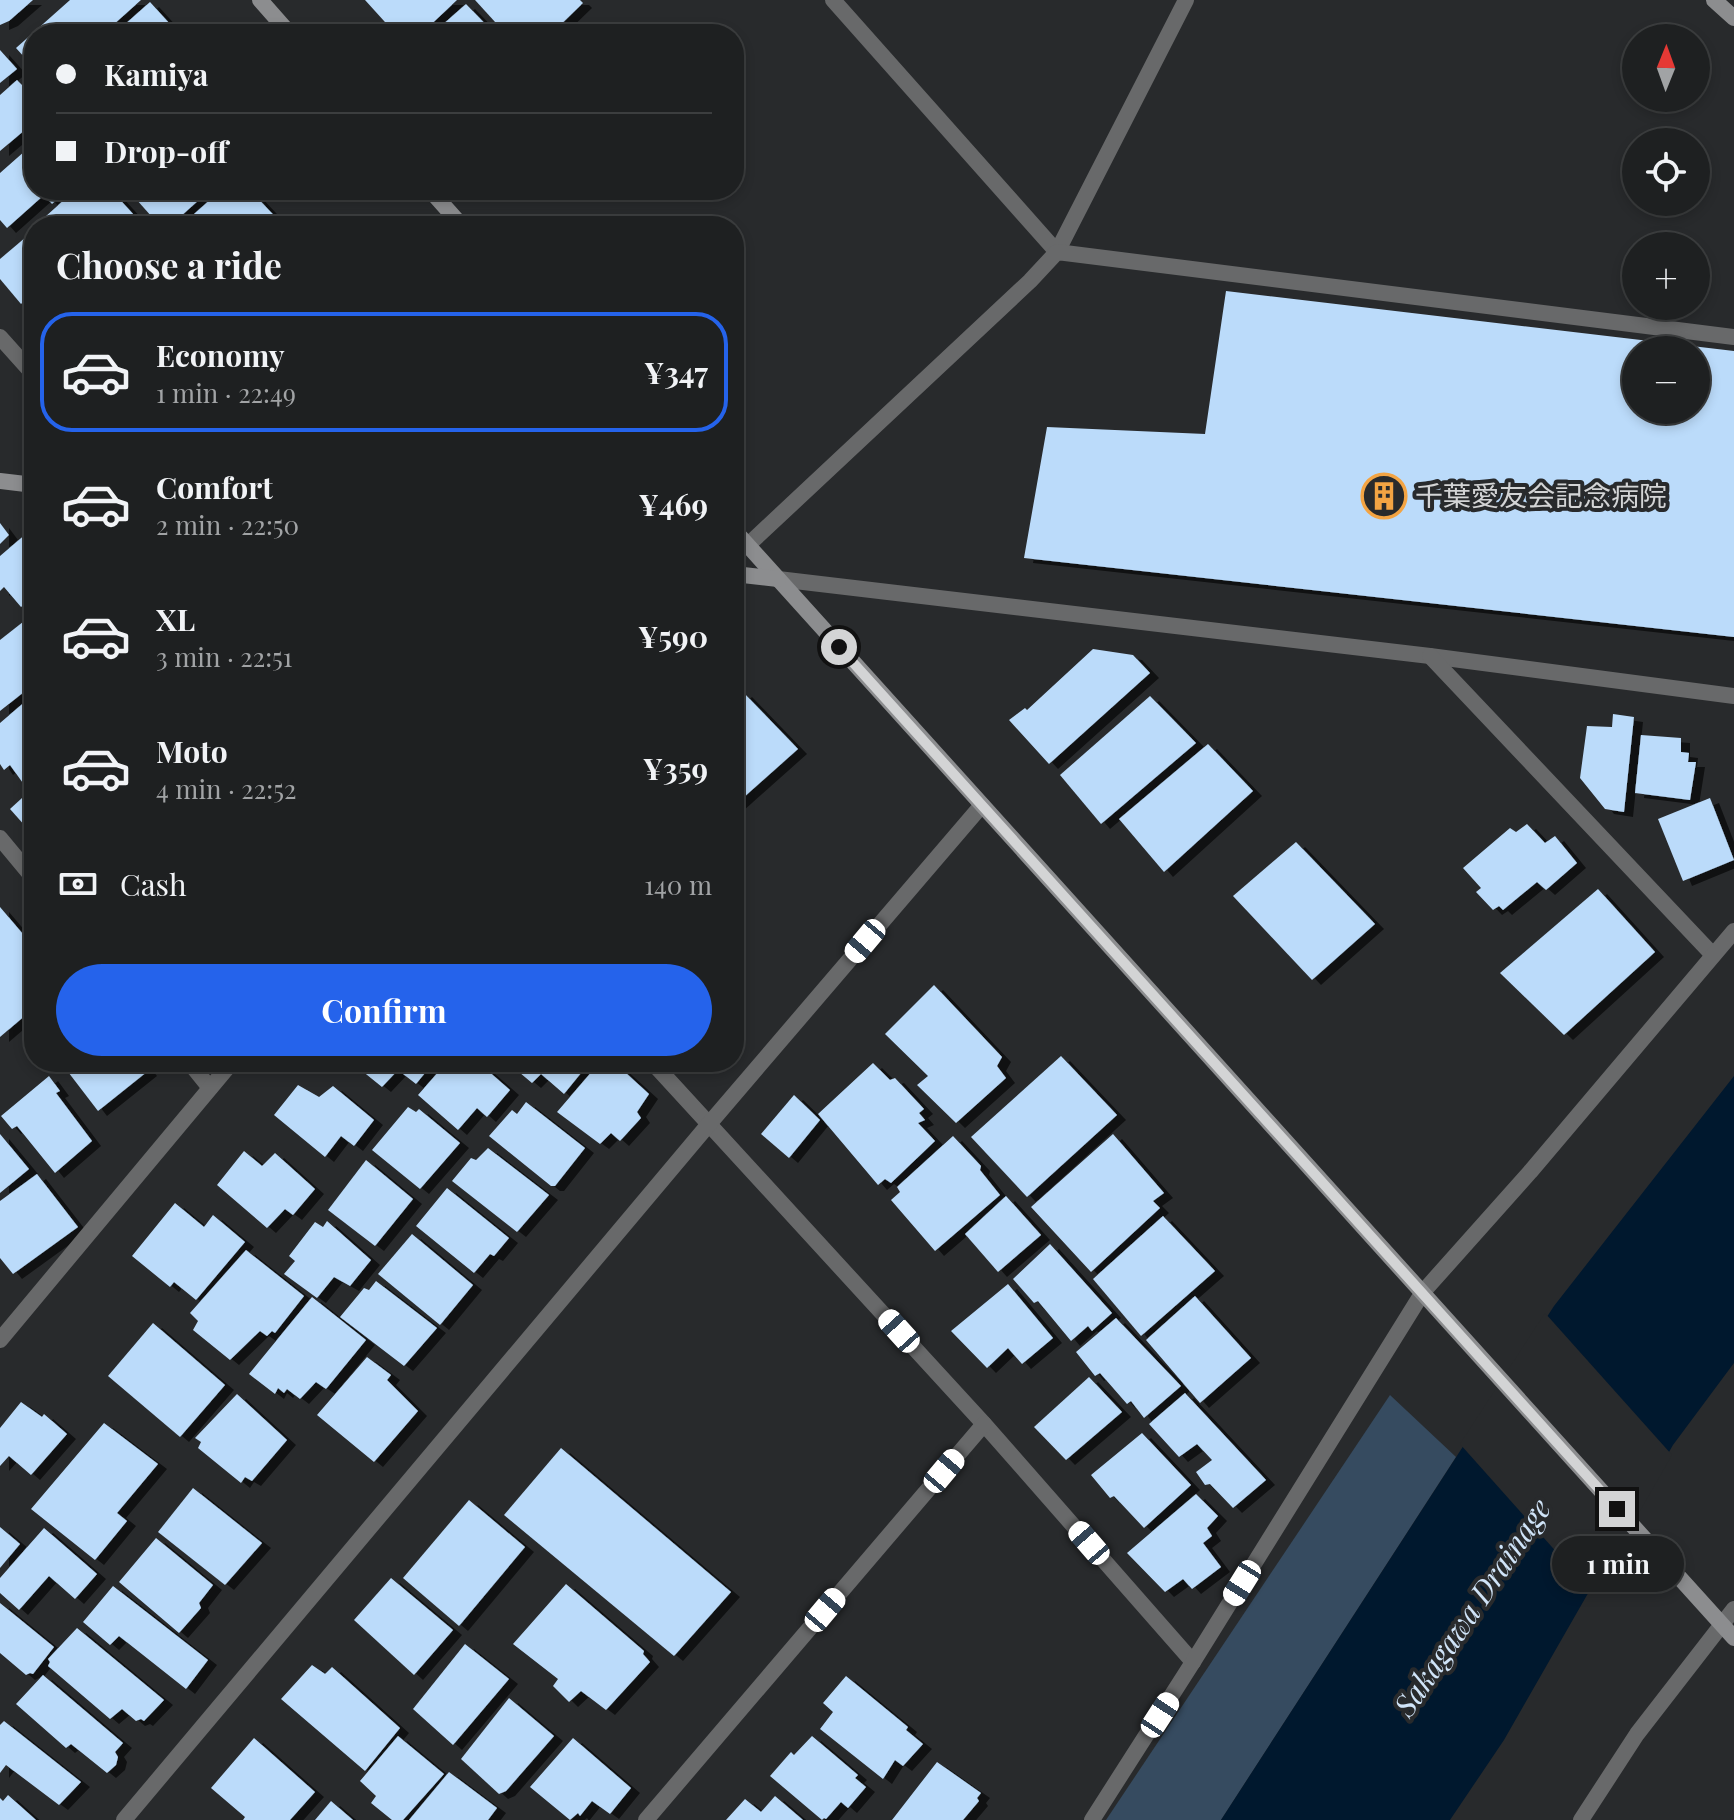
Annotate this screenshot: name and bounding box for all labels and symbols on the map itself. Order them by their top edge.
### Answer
north arrow [1622,24,1710,112]
building icon: 千葉愛友会記念病院 [1360,472,1408,520]
place label: 千葉愛友会記念病院 [1415,476,1667,513]
route start [821,629,857,665]
car [840,915,890,967]
car [874,1305,924,1357]
car [919,1445,969,1497]
water label: Sakagawa Drainage [1383,1490,1559,1724]
route end [1599,1491,1635,1527]
car [1064,1517,1114,1569]
callout: 1 min [1551,1537,1683,1593]
car [1219,1556,1265,1610]
car [800,1584,850,1636]
car [1137,1688,1183,1742]

